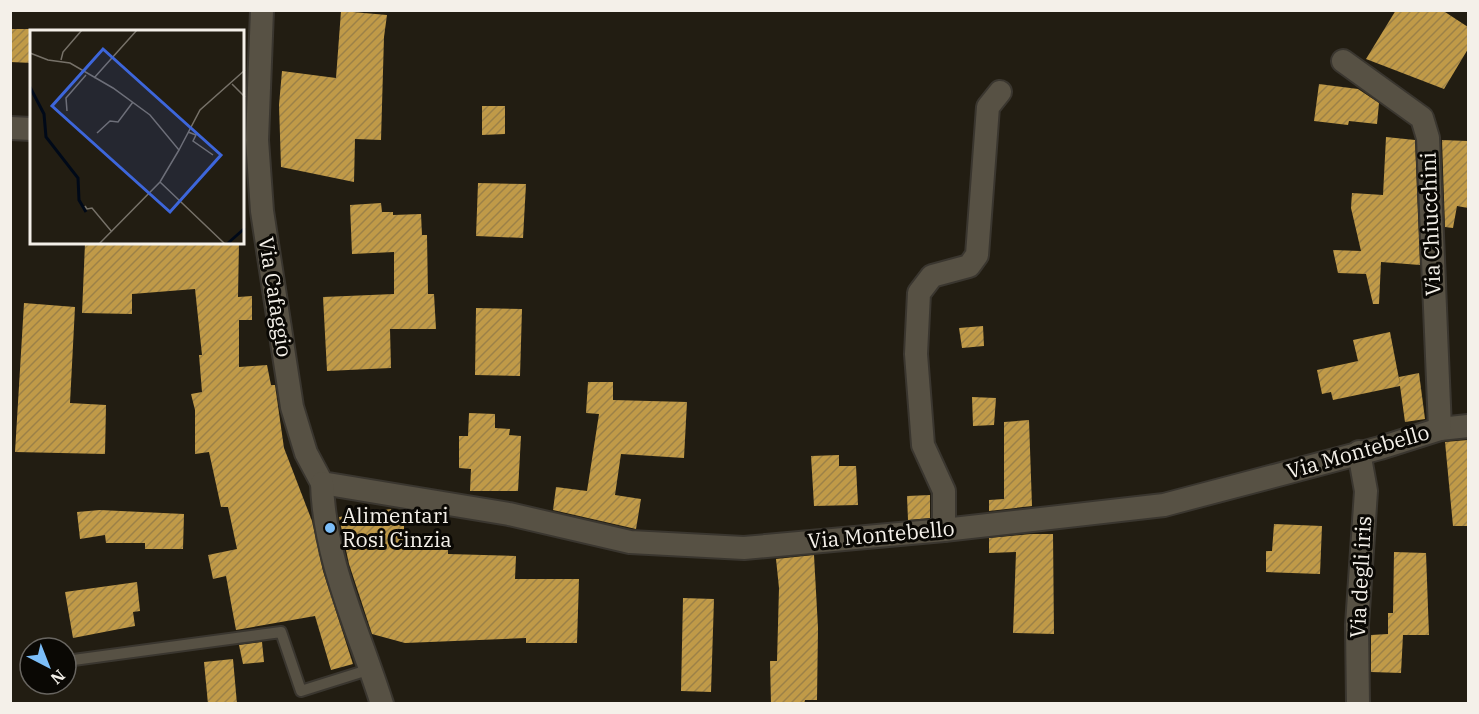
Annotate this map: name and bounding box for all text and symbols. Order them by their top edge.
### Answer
inset map [30,30,244,244]
street label: Via Chiucchini [1413,152,1447,297]
street label: Via Cafaggio [253,235,299,359]
street label: Via Montebello [1283,417,1432,485]
place label: Alimentari Rosi Cinzia [342,501,452,553]
street label: Via Montebello [806,514,955,554]
street label: Via degli iris [1343,515,1377,639]
marker: Alimentari Rosi Cinzia [323,521,337,535]
north arrow [18,636,78,696]
text: N [47,665,69,689]

